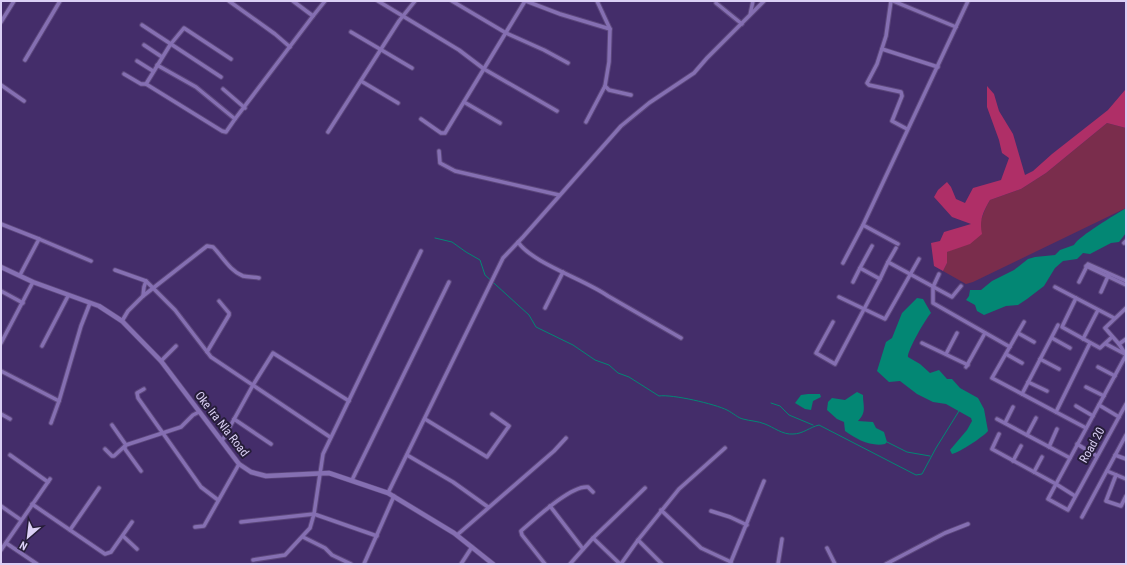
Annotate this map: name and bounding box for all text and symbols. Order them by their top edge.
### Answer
street label: Oke Ira Nla Road [192,389,252,459]
street label: Road 20 [1076,425,1108,465]
north arrow [8,517,48,557]
text: N [17,538,30,553]

